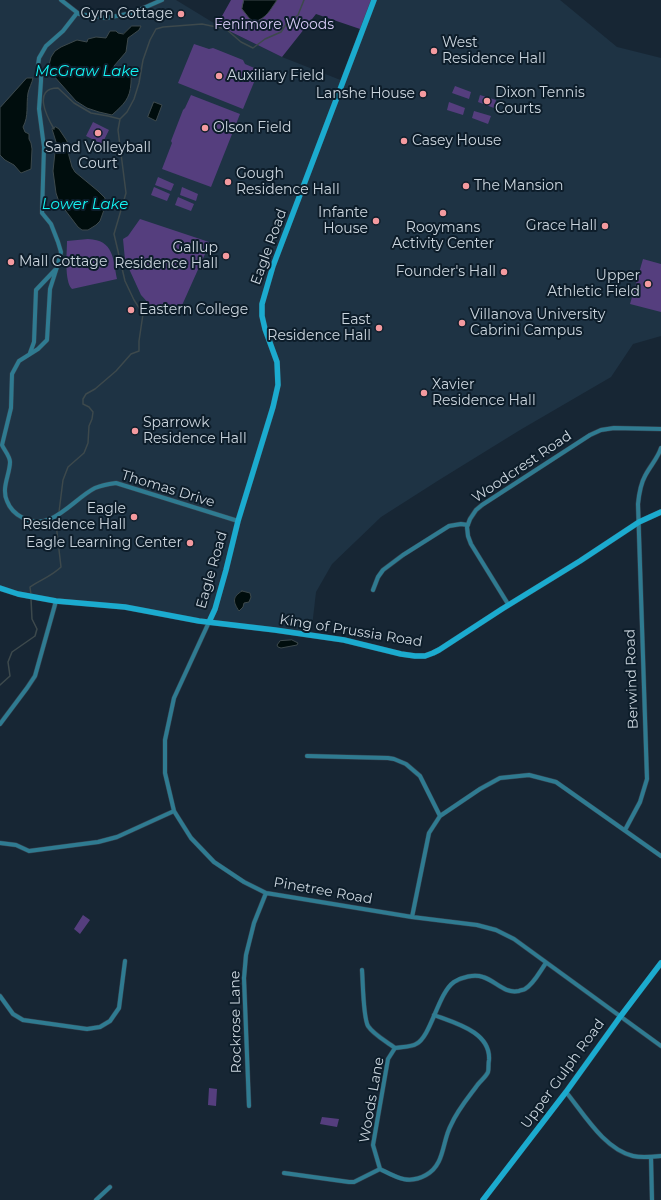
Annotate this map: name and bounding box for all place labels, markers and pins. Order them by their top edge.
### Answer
place label: Gym Cottage [80,6,173,22]
marker: Gym Cottage [176,9,186,19]
place label: West Residence Hall [442,35,546,68]
marker: West Residence Hall [429,46,439,56]
place label: Auxiliary Field [227,68,324,84]
marker: Auxiliary Field [214,71,224,81]
place label: Dixon Tennis Courts [495,85,585,118]
place label: Lanshe House [316,86,415,102]
marker: Lanshe House [418,89,428,99]
marker: Dixon Tennis Courts [482,96,492,106]
place label: Olson Field [213,120,292,136]
marker: Olson Field [200,123,210,133]
marker: Sand Volleyball Court [93,128,103,138]
place label: Casey House [412,133,501,149]
marker: Casey House [399,136,409,146]
place label: Sand Volleyball Court [45,140,151,172]
place label: Gough Residence Hall [236,166,340,198]
marker: Gough Residence Hall [223,177,233,187]
place label: The Mansion [474,178,564,194]
marker: The Mansion [461,181,471,191]
place label: Infante House [318,205,368,238]
marker: Rooymans Activity Center [438,208,448,218]
marker: Infante House [371,216,381,226]
place label: Grace Hall [526,218,597,234]
place label: Rooymans Activity Center [392,220,494,252]
marker: Grace Hall [600,221,610,231]
place label: Gallup Residence Hall [114,240,218,272]
marker: Gallup Residence Hall [221,251,231,261]
place label: Mall Cottage [19,254,107,270]
marker: Mall Cottage [6,257,16,267]
place label: Founder's Hall [396,264,496,280]
marker: Founder's Hall [499,267,509,277]
place label: Upper Athletic Field [547,268,640,300]
marker: Upper Athletic Field [643,279,653,289]
place label: Eastern College [139,302,248,318]
marker: Eastern College [126,305,136,315]
place label: Villanova University Cabrini Campus [470,307,605,340]
place label: East Residence Hall [267,312,371,344]
marker: Villanova University Cabrini Campus [457,318,467,328]
marker: East Residence Hall [374,323,384,333]
place label: Xavier Residence Hall [432,377,536,410]
marker: Xavier Residence Hall [419,388,429,398]
place label: Sparrowk Residence Hall [143,415,247,448]
marker: Sparrowk Residence Hall [130,426,140,436]
place label: Eagle Residence Hall [22,501,126,534]
marker: Eagle Residence Hall [129,512,139,522]
place label: Eagle Learning Center [26,535,182,551]
marker: Eagle Learning Center [185,538,195,548]

